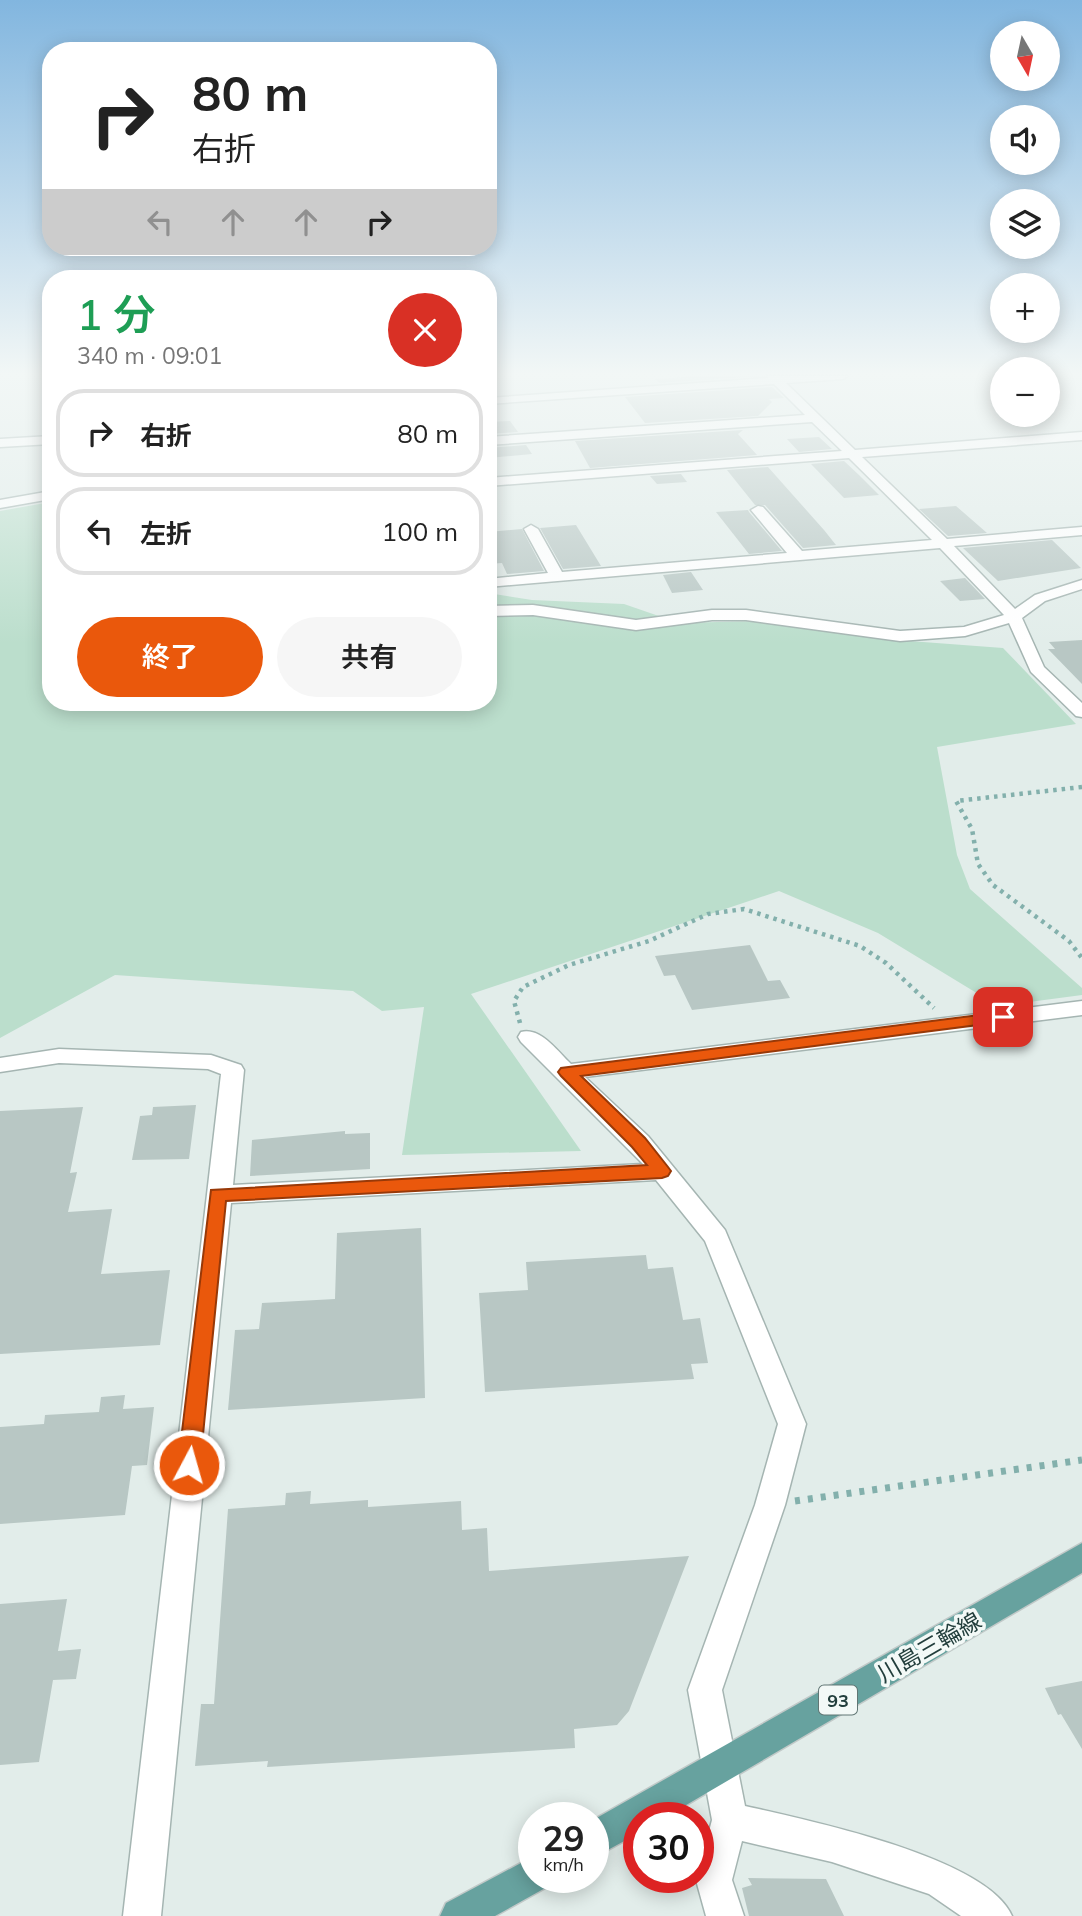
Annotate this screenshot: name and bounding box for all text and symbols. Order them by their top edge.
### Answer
north arrow [990,21,1060,91]
map controls [990,21,1060,427]
text: 80 m [192,62,308,123]
icon: right [77,70,168,161]
button: sound [990,105,1060,175]
text: 右折 [192,128,256,168]
button: layers [990,189,1060,259]
icon: left [141,203,179,241]
icon: ahead [214,203,252,241]
icon: ahead [287,203,325,241]
icon: right [360,203,398,241]
button: + [990,273,1060,343]
text: 1 分 [77,288,155,341]
button: close [388,293,462,367]
text: 340 m · 09:01 [77,341,222,370]
button: − [990,357,1060,427]
icon: right [81,414,119,452]
text: 80 m [397,417,458,450]
text: 右折 [140,419,192,452]
icon: left [81,512,119,550]
text: 100 m [382,515,458,548]
text: 左折 [140,517,192,550]
button: 終了 [77,617,263,697]
button: 共有 [277,617,462,697]
pin [973,987,1033,1047]
icon: arrive [984,998,1022,1036]
position arrow [152,1428,226,1502]
street label: 川島三輪線 [872,1606,986,1688]
road number: 93 [819,1686,857,1714]
speed limit sign: 30 [623,1802,714,1893]
text: 29 [542,1816,585,1860]
text: km/h [543,1853,584,1876]

